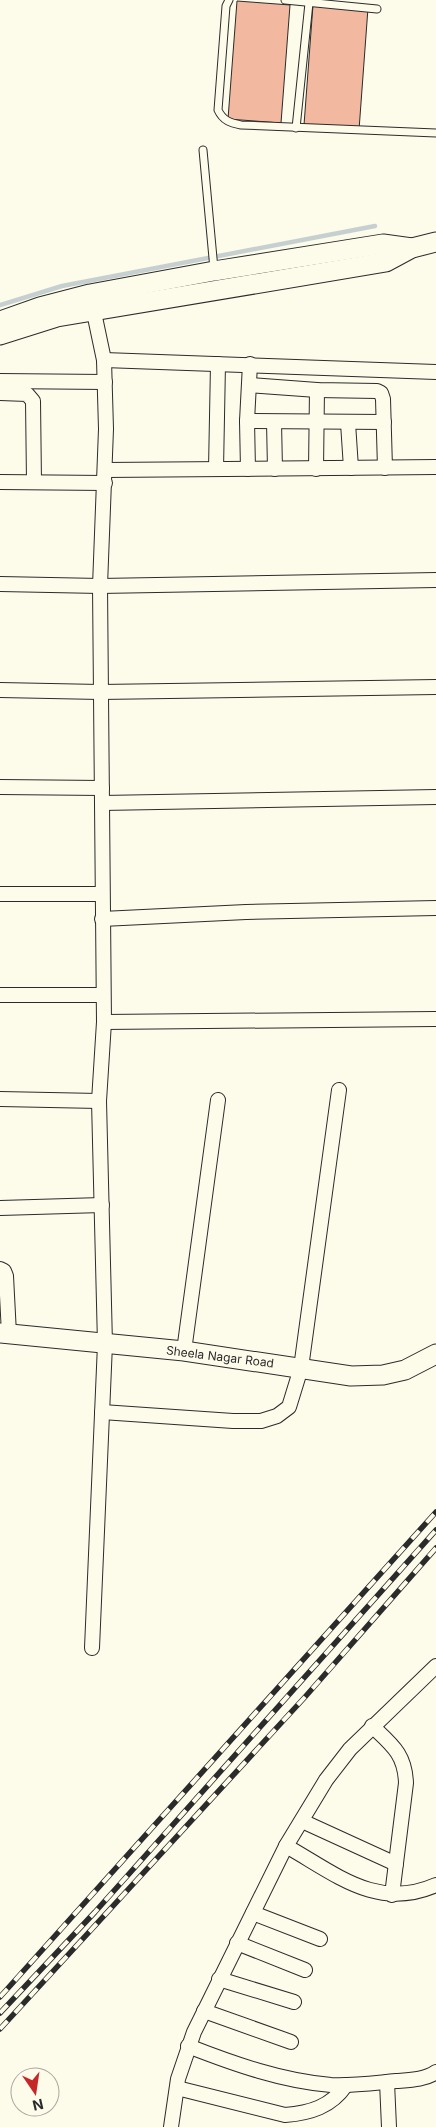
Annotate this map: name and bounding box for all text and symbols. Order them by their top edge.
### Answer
street label: Sheela Nagar Road [165,1342,275,1371]
north arrow [10,2067,60,2117]
text: N [31,2096,45,2115]

